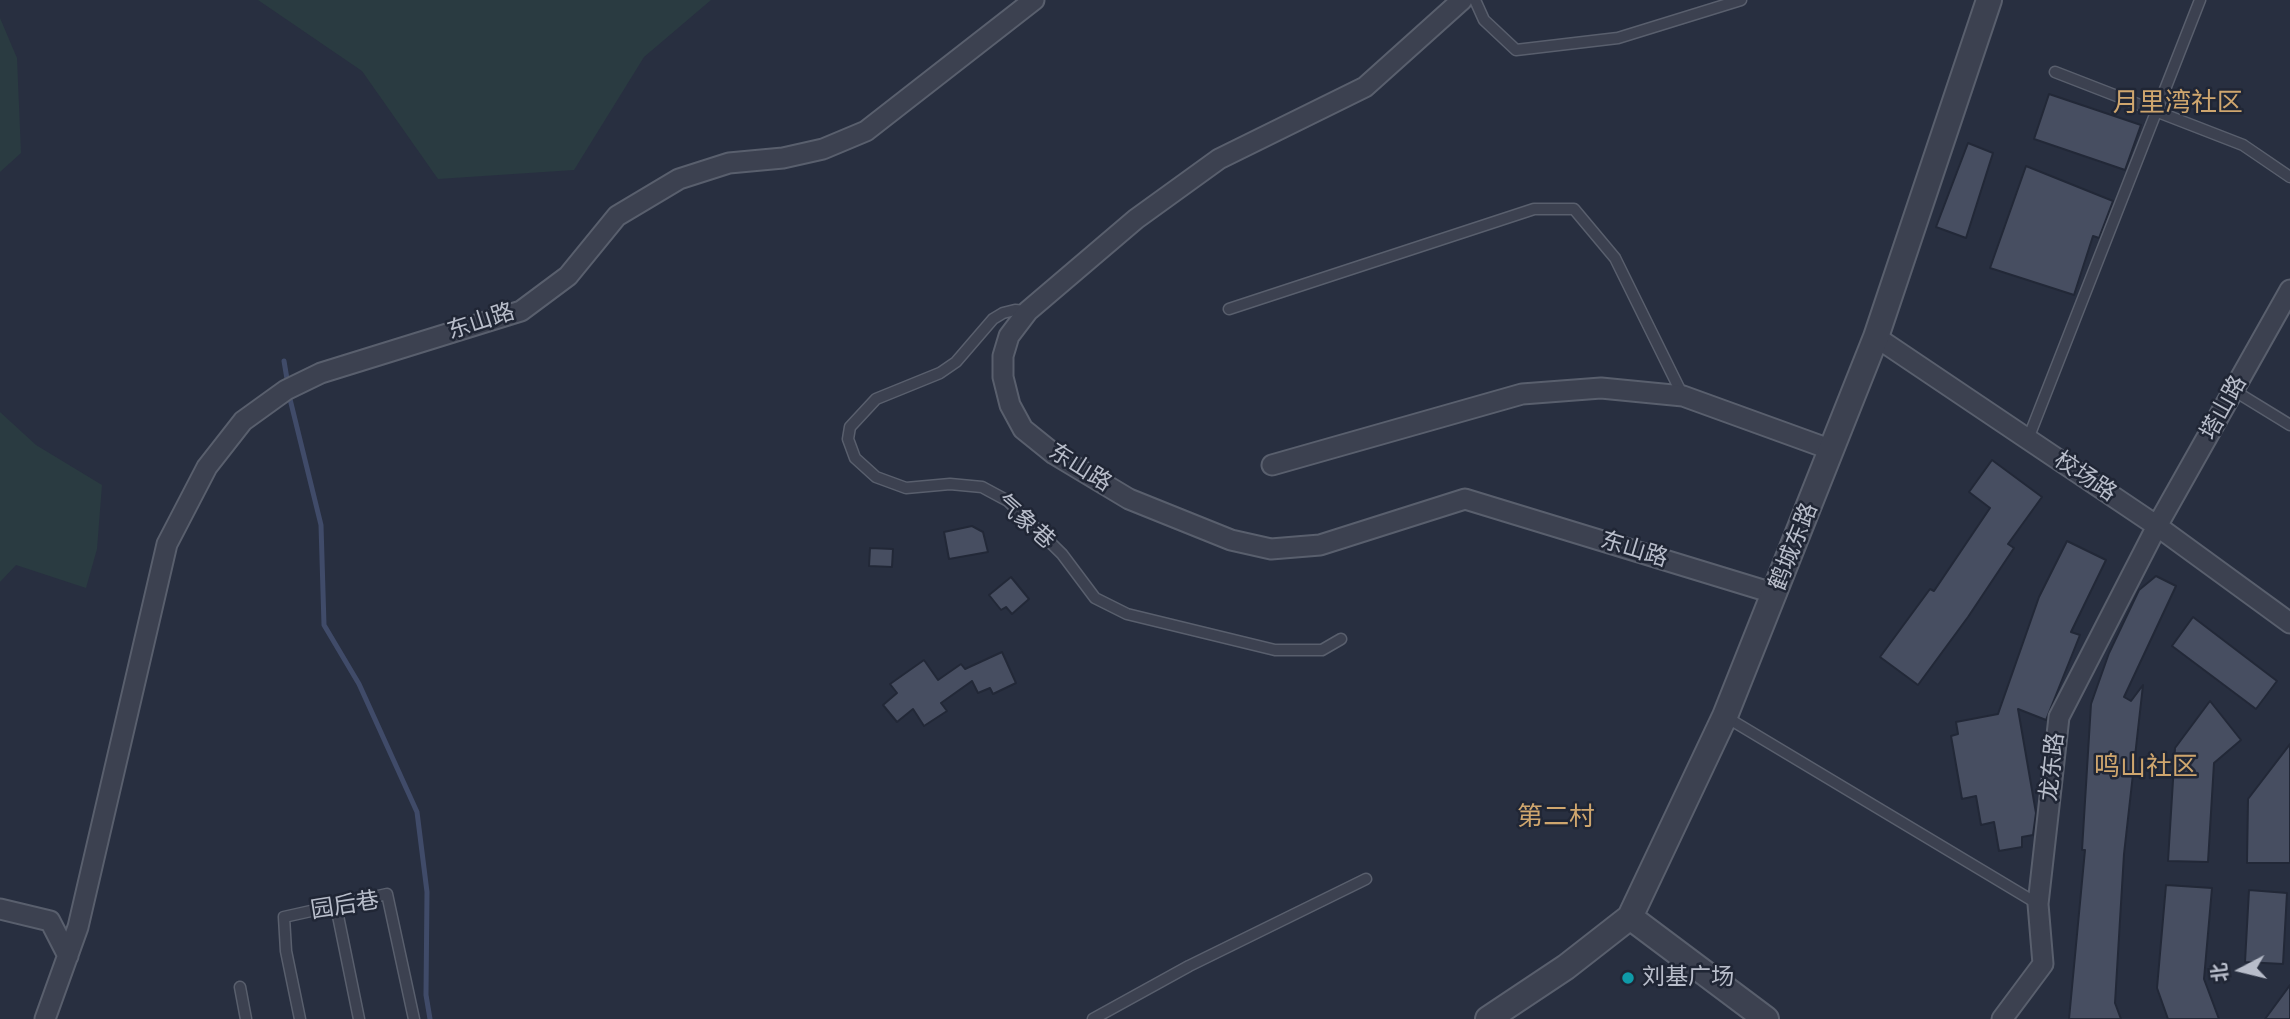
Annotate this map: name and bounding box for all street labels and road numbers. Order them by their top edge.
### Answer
street label: 东山路 [444,298,518,346]
street label: 塔山路 [2195,371,2253,445]
street label: 东山路 [1043,438,1117,498]
street label: 校场路 [2049,446,2121,508]
street label: 气象巷 [990,489,1060,555]
street label: 鹤城东路 [1764,499,1824,595]
street label: 东山路 [1597,527,1671,573]
street label: 龙东路 [2036,731,2070,803]
street label: 园后巷 [309,887,381,925]

